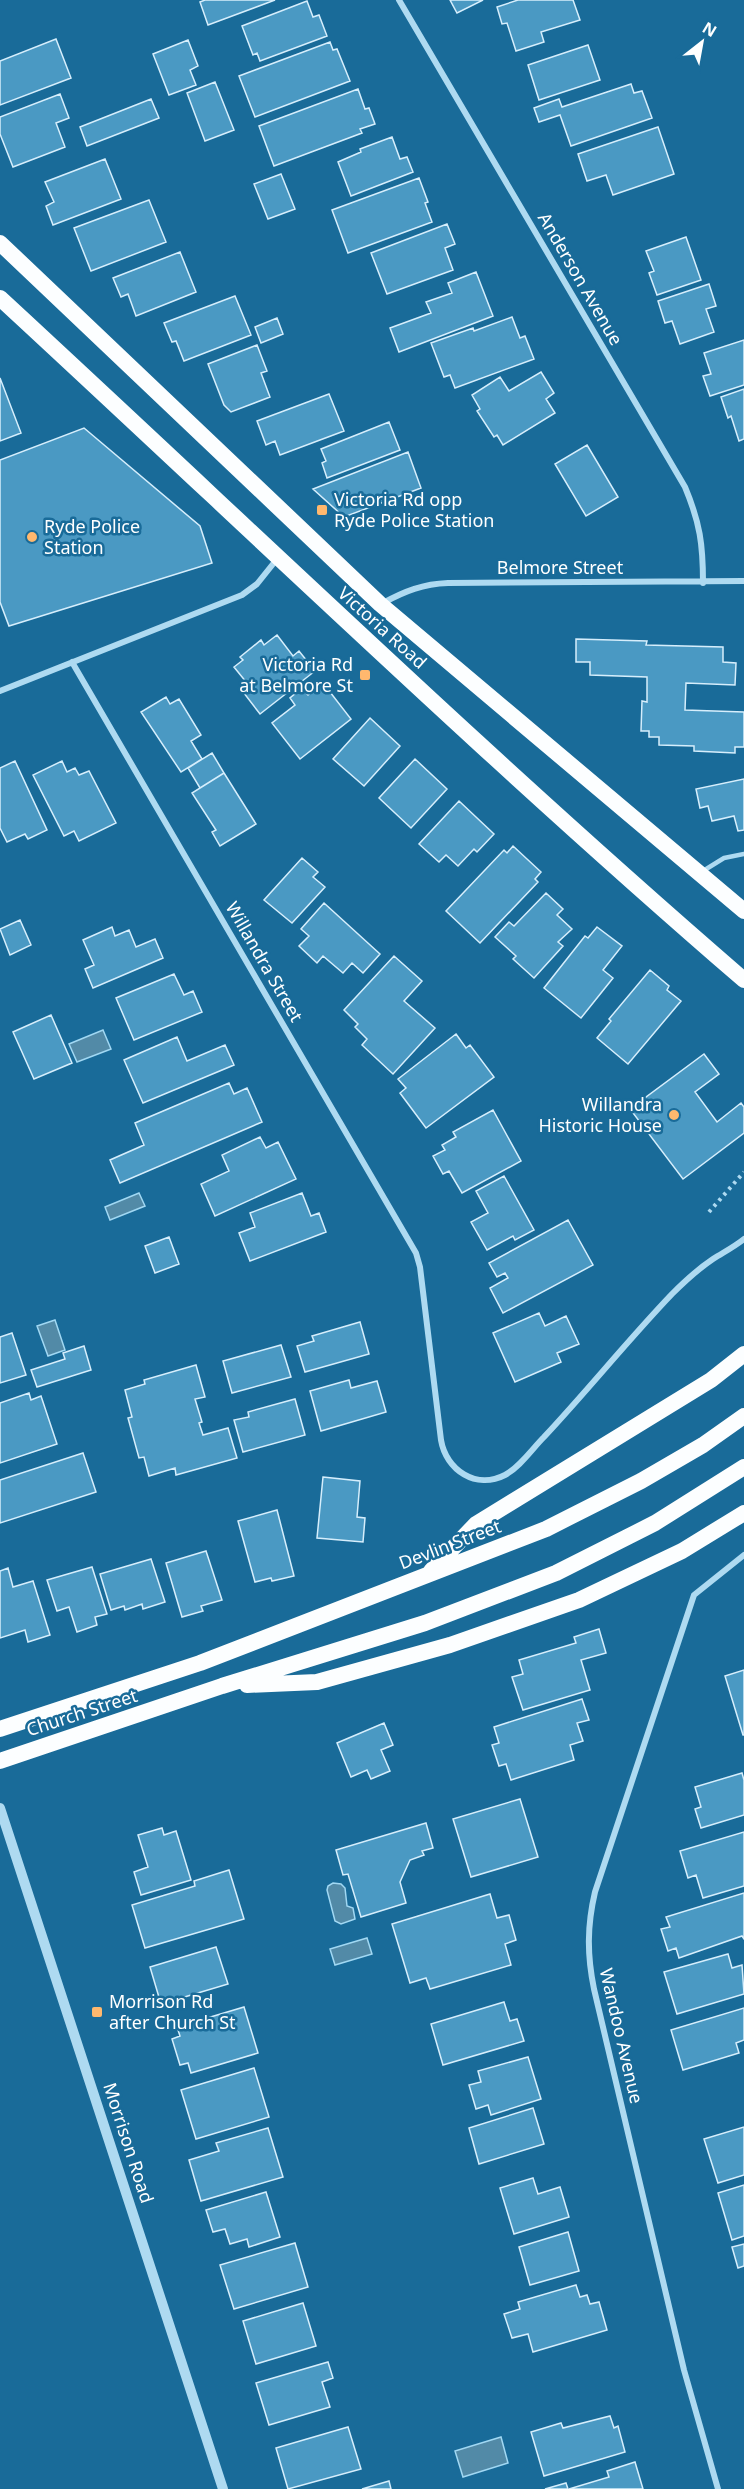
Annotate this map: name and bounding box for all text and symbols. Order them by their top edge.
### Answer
north arrow [672,12,732,72]
text: N [698,16,721,42]
street label: Anderson Avenue [533,208,629,349]
place label: Victoria Rd opp Ryde Police Station [334,487,494,532]
marker: Victoria Rd opp Ryde Police Station [315,503,329,517]
place label: Ryde Police Station [44,514,140,559]
marker: Ryde Police Station [25,530,39,544]
street label: Belmore Street [497,555,624,579]
street label: Victoria Road [333,581,432,674]
place label: Victoria Rd at Belmore St [239,652,353,697]
marker: Victoria Rd at Belmore St [358,668,372,682]
street label: Willandra Street [221,897,309,1026]
place label: Willandra Historic House [538,1092,662,1137]
marker: Willandra Historic House [667,1108,681,1122]
street label: Devlin Street [395,1513,505,1575]
street label: Church Street [23,1683,141,1741]
street label: Wandoo Avenue [595,1966,649,2106]
place label: Morrison Rd after Church St [109,1989,236,2034]
marker: Morrison Rd after Church St [90,2005,104,2019]
street label: Morrison Road [98,2079,160,2206]

